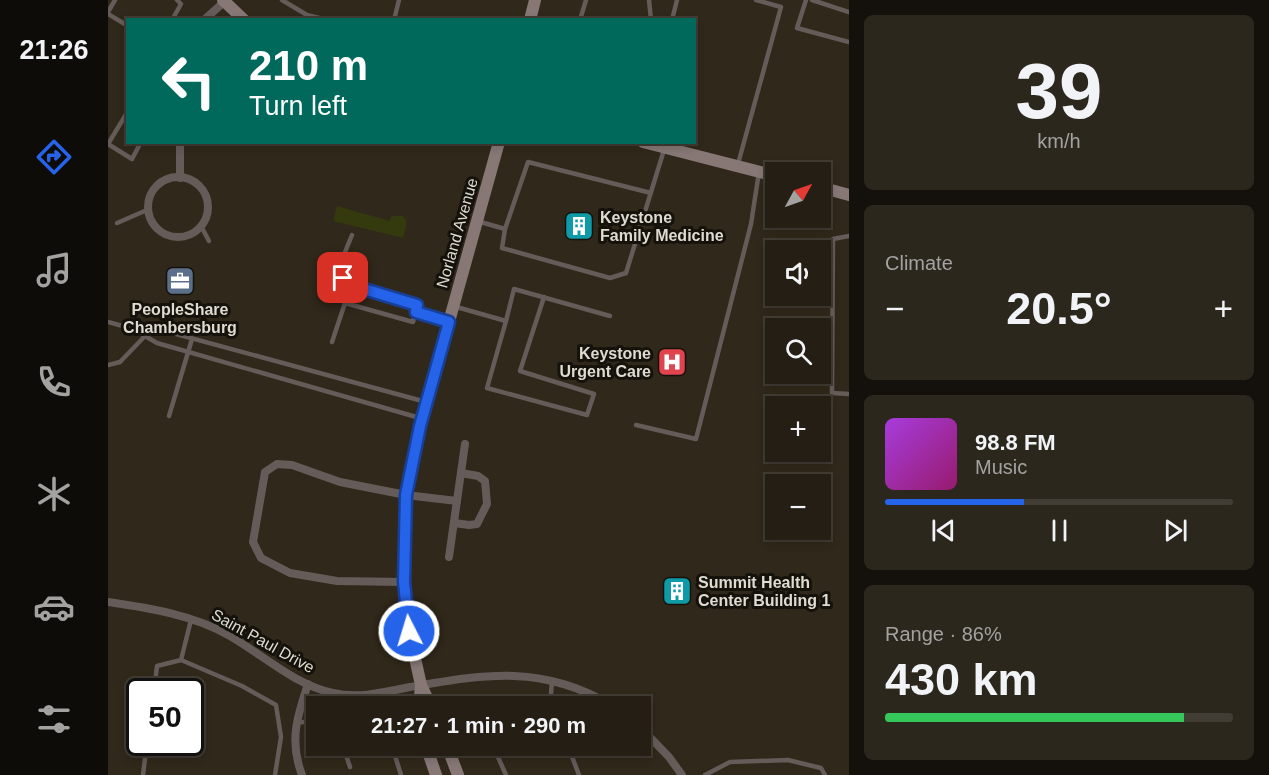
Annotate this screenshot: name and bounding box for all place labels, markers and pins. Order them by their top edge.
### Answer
place label: Keystone Family Medicine [600,209,724,244]
building icon: Keystone Family Medicine [563,210,595,242]
pin [317,252,368,303]
office icon: PeopleShare Chambersburg [164,265,196,297]
place label: PeopleShare Chambersburg [123,301,237,336]
place label: Keystone Urgent Care [559,345,651,380]
hospital icon: Keystone Urgent Care [656,346,688,378]
place label: Summit Health Center Building 1 [698,574,831,609]
building icon: Summit Health Center Building 1 [661,575,693,607]

